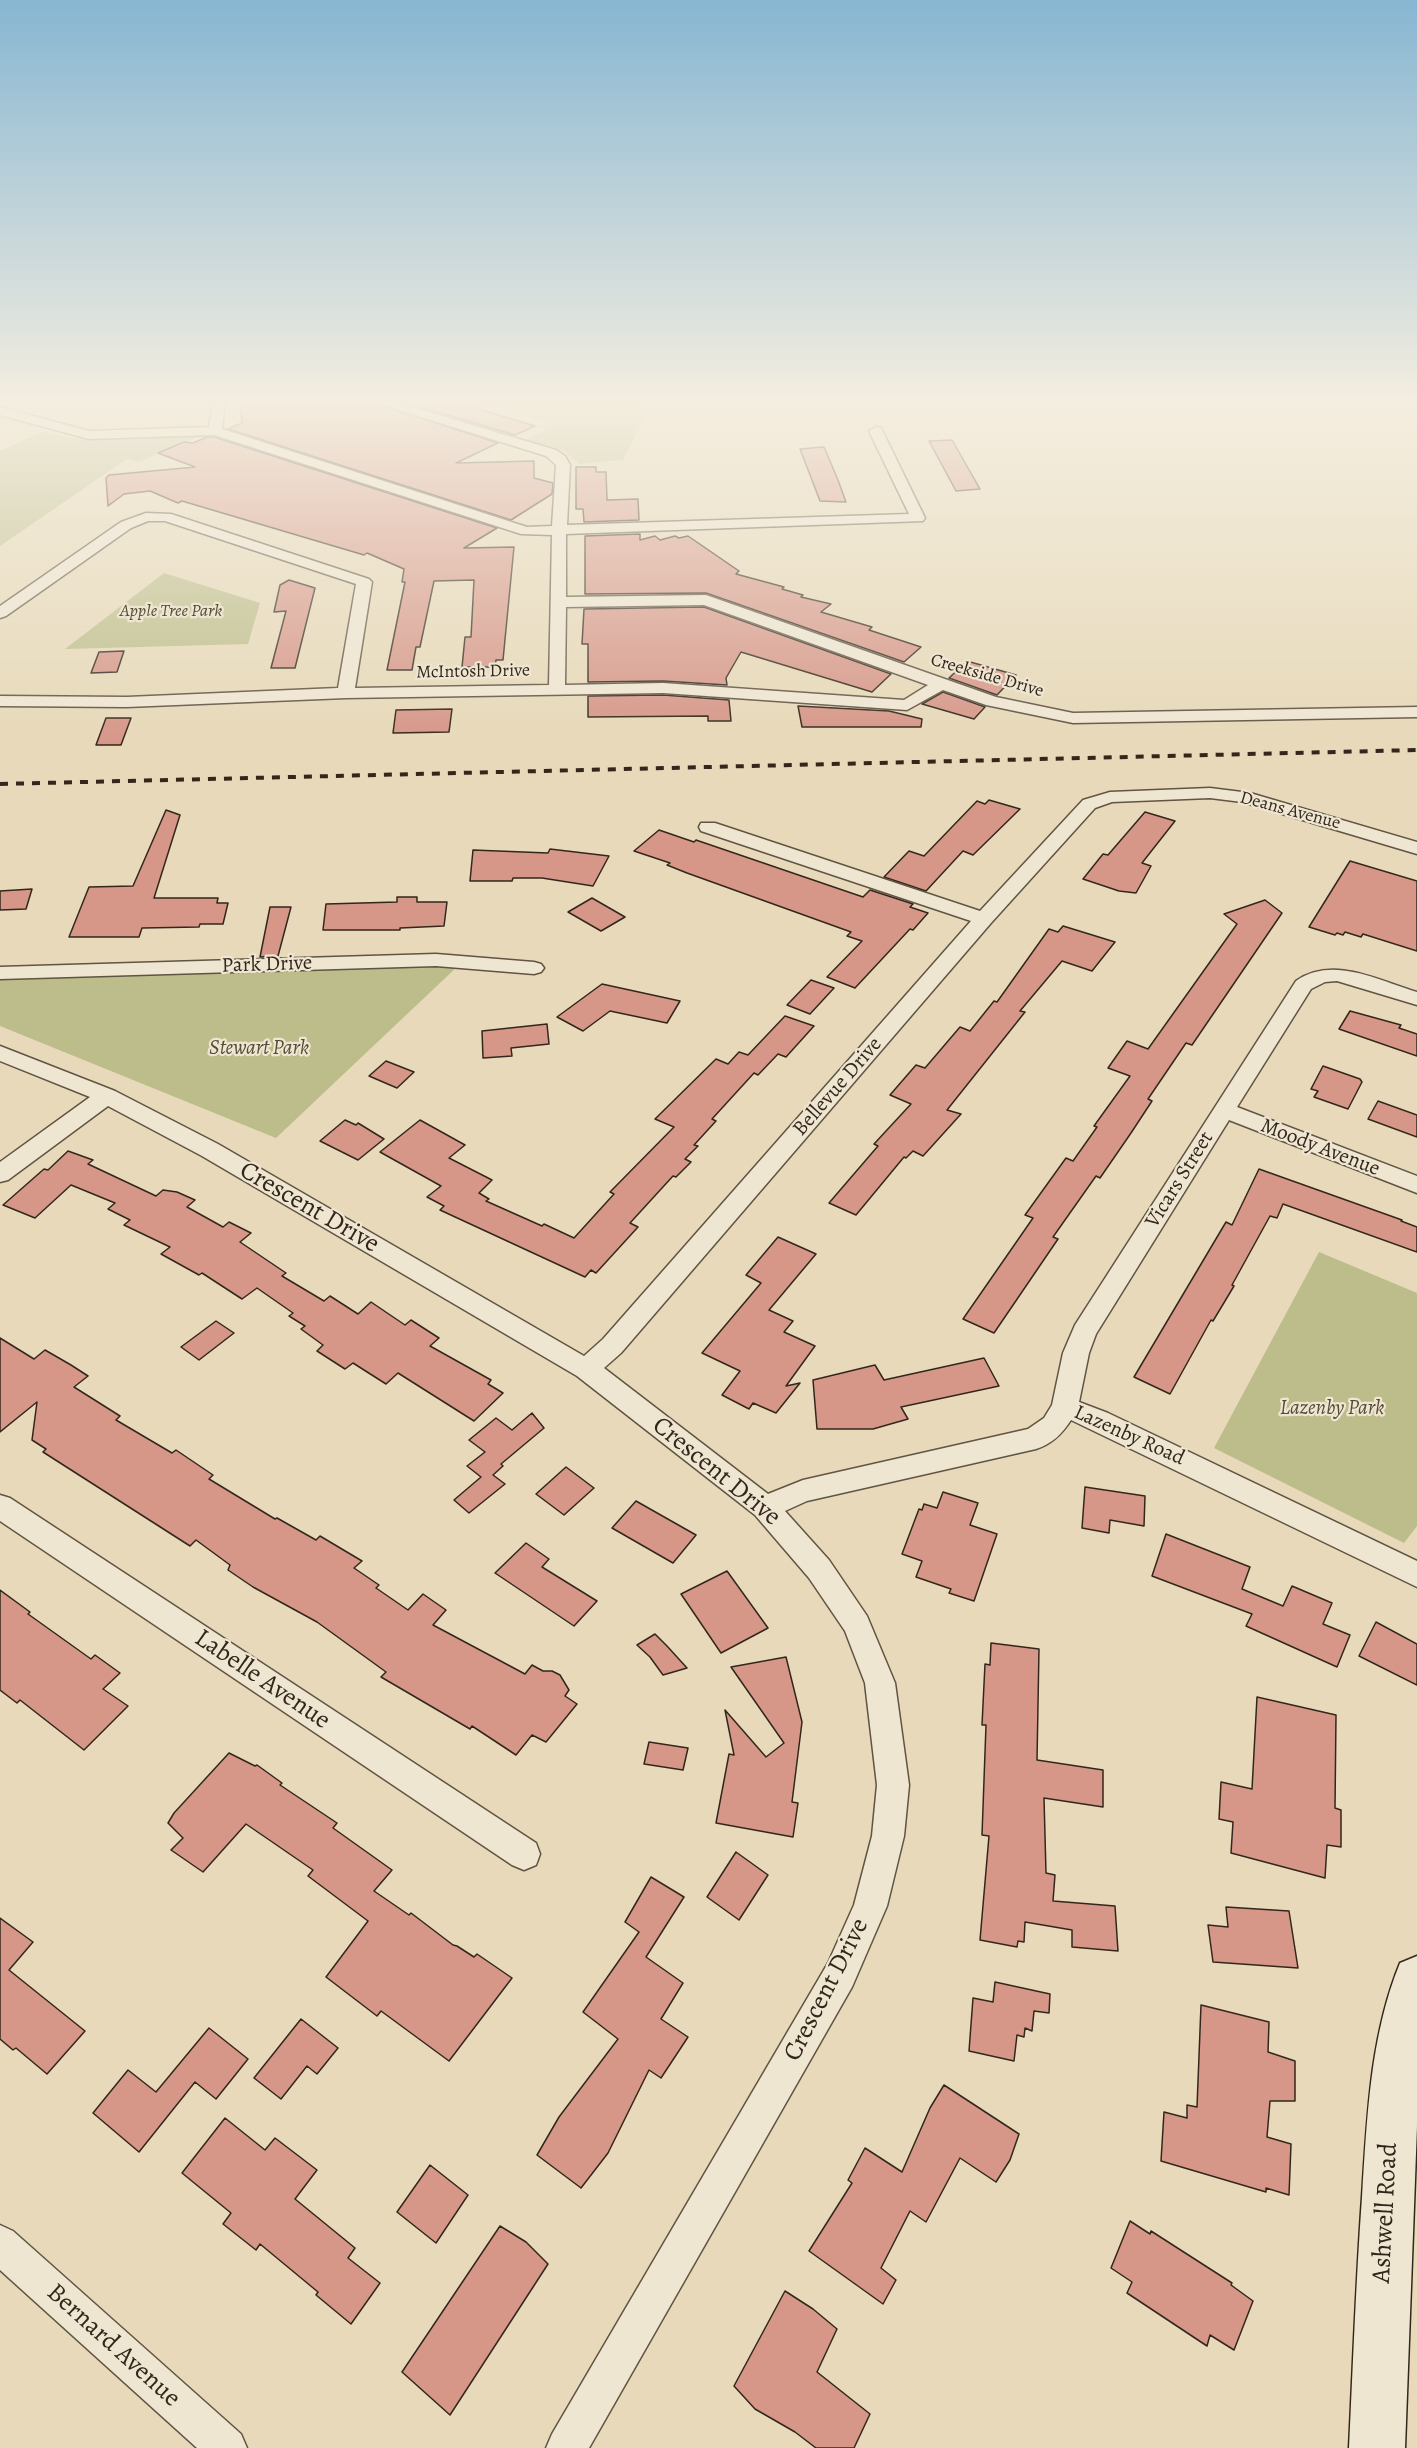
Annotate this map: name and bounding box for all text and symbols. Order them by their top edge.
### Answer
park label: Apple Tree Park [120,601,222,623]
street label: Creekside Drive [928,650,1046,702]
street label: McIntosh Drive [416,660,530,684]
street label: Deans Avenue [1237,787,1343,835]
street label: Park Drive [221,951,313,979]
street label: Bellevue Drive [788,1032,888,1142]
park label: Stewart Park [209,1036,309,1062]
street label: Moody Avenue [1257,1114,1383,1182]
street label: Vicars Street [1141,1127,1219,1233]
street label: Crescent Drive [234,1155,384,1261]
park label: Lazenby Park [1280,1396,1384,1422]
street label: Lazenby Road [1070,1400,1188,1472]
street label: Crescent Drive [645,1411,787,1533]
street label: Labelle Avenue [188,1623,336,1737]
street label: Crescent Drive [778,1913,876,2067]
street label: Ashwell Road [1367,2142,1405,2284]
street label: Bernard Avenue [40,2278,186,2414]

